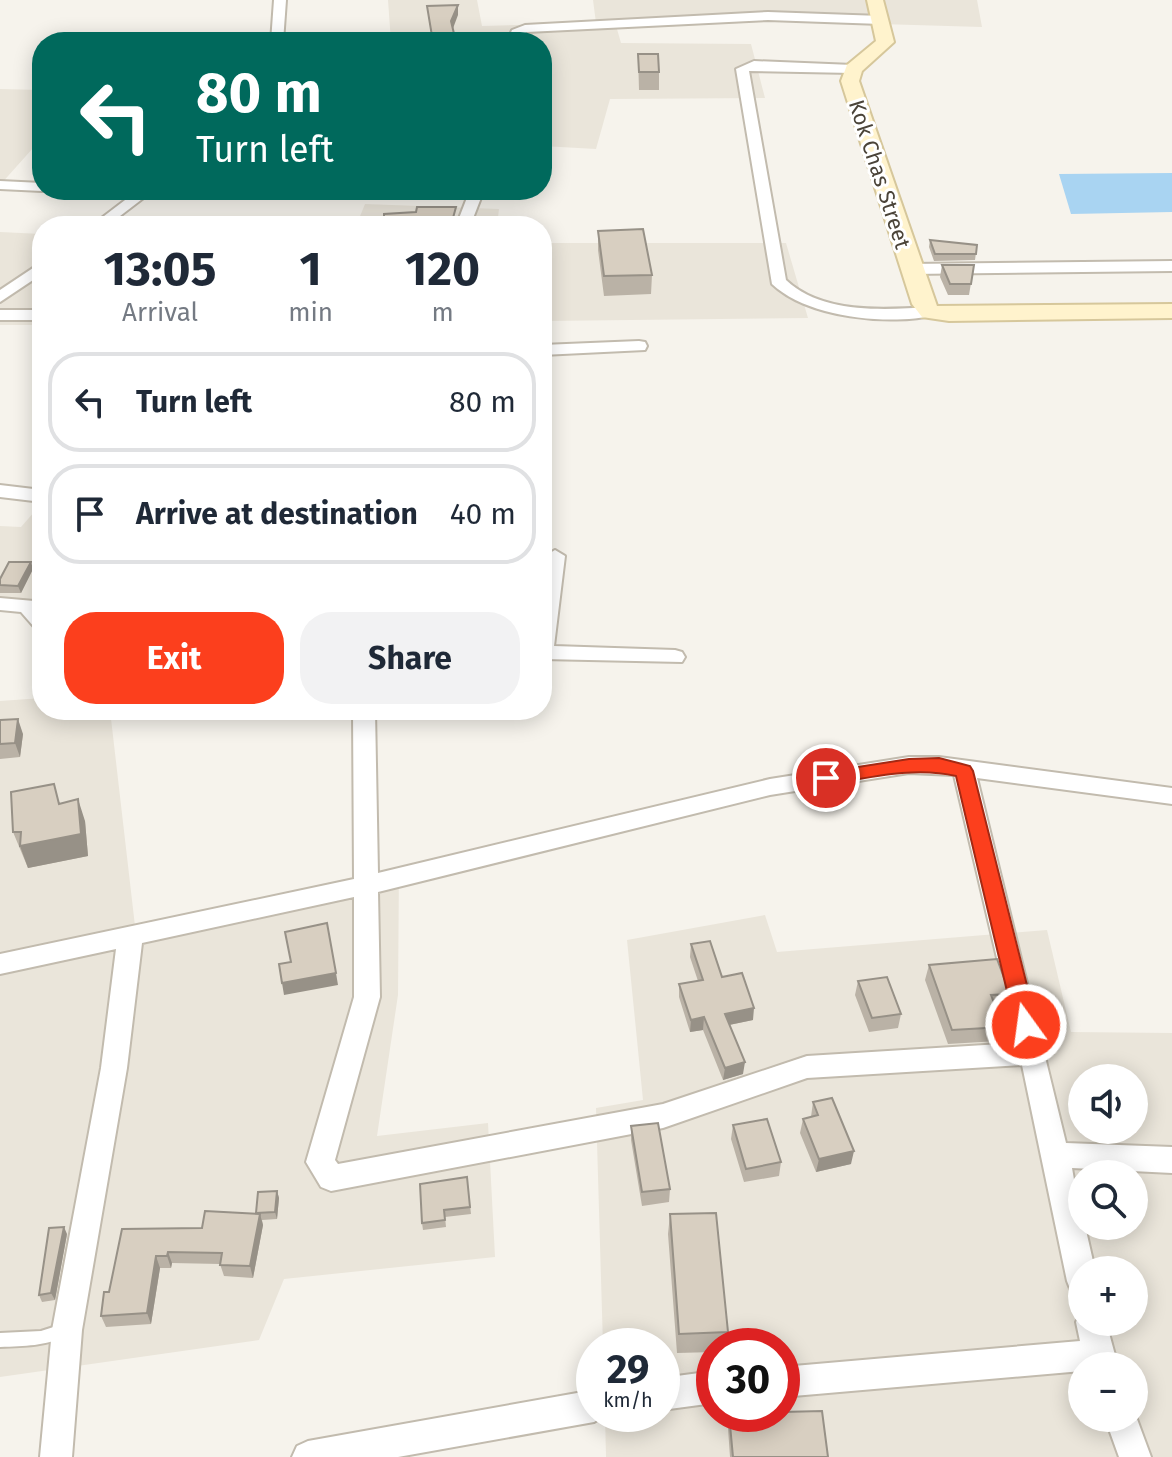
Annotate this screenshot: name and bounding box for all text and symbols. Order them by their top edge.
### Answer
text: 80 m [196,60,322,127]
icon: left [64,64,168,168]
street label: Kok Chas Street [843,96,916,252]
text: Turn left [196,128,334,172]
text: 13:05 [104,240,216,298]
text: 1 [300,240,322,298]
text: 120 [405,240,480,298]
text: Arrival [122,297,198,328]
text: min [288,297,333,328]
text: m [431,297,454,328]
icon: left [68,380,112,424]
text: Turn left [136,384,252,420]
text: 80 m [449,384,516,420]
icon: arrive [68,492,112,536]
text: Arrive at destination [136,496,418,532]
text: 40 m [450,496,516,532]
button: Exit [64,612,284,704]
button: Share [300,612,520,704]
pin [792,744,860,812]
icon: arrive [804,756,848,800]
position arrow [984,983,1068,1067]
map controls [1068,1064,1148,1432]
button: sound [1068,1064,1148,1144]
button: search [1068,1160,1148,1240]
button: + [1068,1256,1148,1336]
speed limit sign: 30 [696,1328,800,1432]
text: 29 [607,1346,649,1394]
button: − [1068,1352,1148,1432]
text: km/h [603,1388,653,1412]

